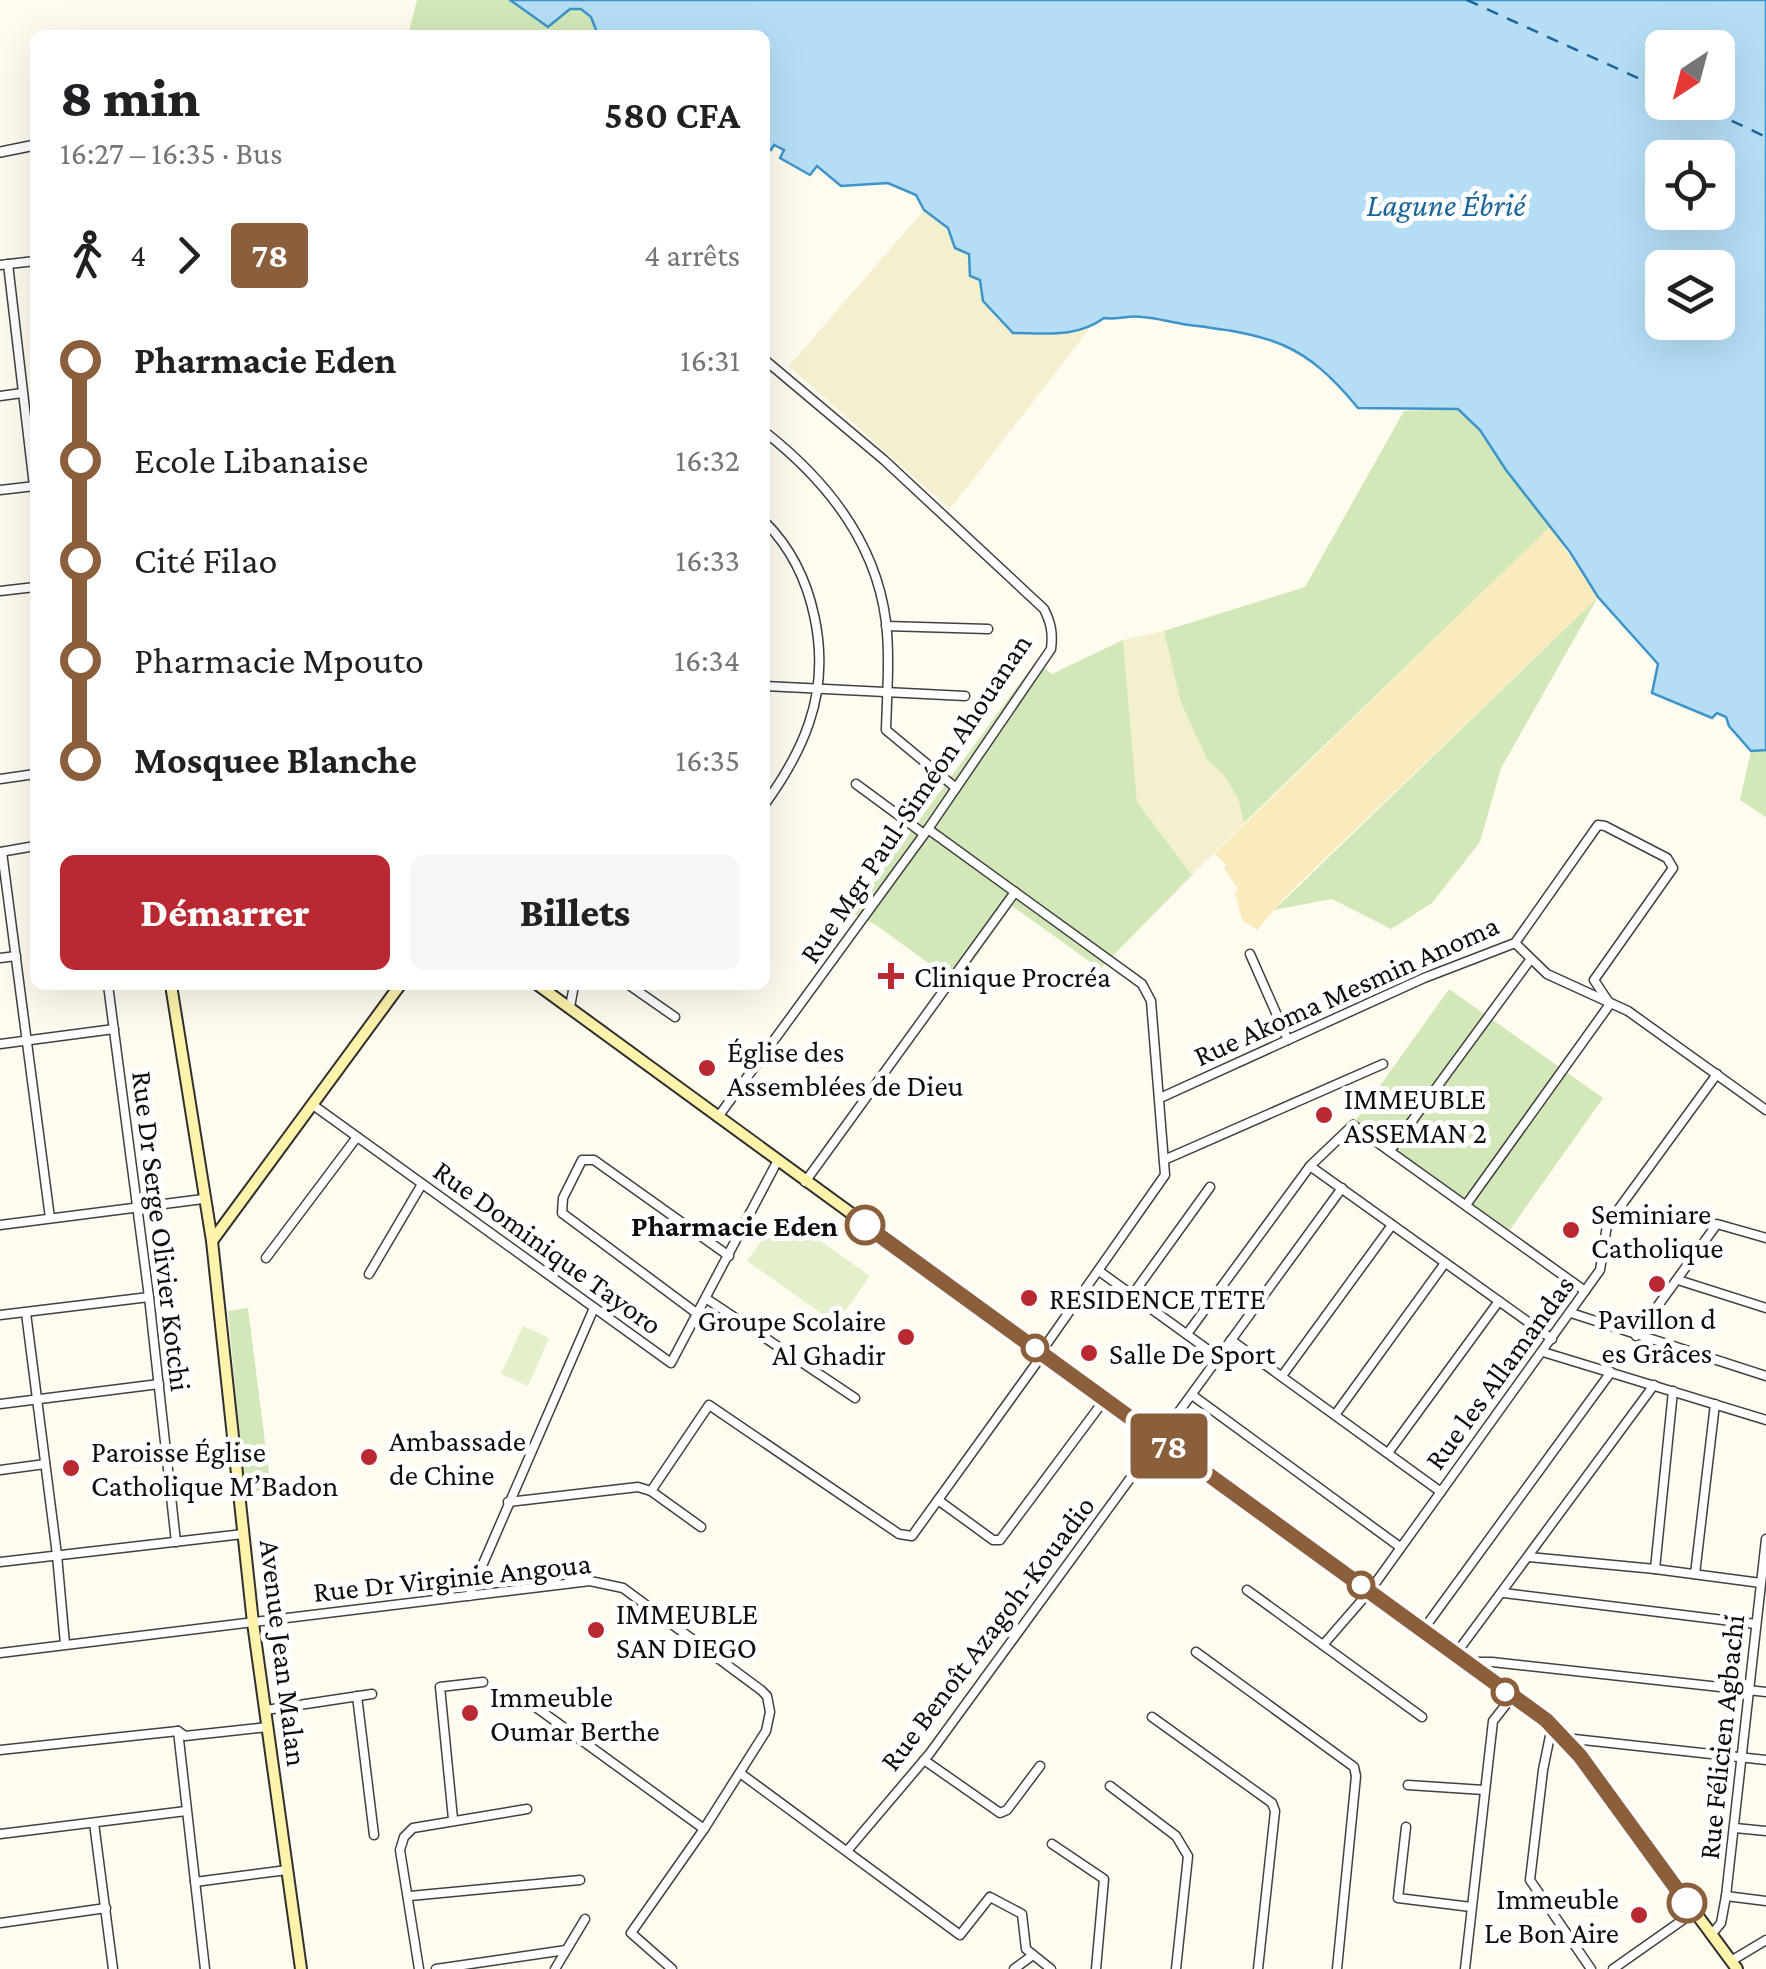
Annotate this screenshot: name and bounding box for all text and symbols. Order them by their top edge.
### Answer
north arrow [1645,30,1735,120]
map controls [1645,30,1735,340]
text: 8 min [60,67,200,128]
text: 580 CFA [604,94,740,136]
text: 16:27 – 16:35 · Bus [60,135,283,171]
button: locate [1645,140,1735,230]
water label: Lagune Ébrié [1367,187,1527,223]
icon: walk [60,228,115,283]
icon: forward [161,228,216,283]
text: 78 [251,236,288,275]
text: 4 [130,237,146,273]
text: 4 arrêts [644,237,740,273]
button: layers [1645,250,1735,340]
text: Pharmacie Eden [134,339,396,381]
text: 16:31 [680,342,740,378]
text: Ecole Libanaise [134,439,368,481]
text: 16:32 [676,442,740,478]
text: Cité Filao [134,539,277,581]
text: 16:33 [676,542,740,578]
street label: Rue Mgr Paul-Siméon Ahouanan [792,627,1038,969]
text: Pharmacie Mpouto [134,639,424,681]
text: 16:34 [674,642,740,678]
text: Mosquee Blanche [134,739,417,781]
text: 16:35 [676,742,740,778]
button: Démarrer [60,855,390,970]
button: Billets [410,855,740,970]
street label: Rue Akoma Mesmin Anoma [1188,908,1504,1072]
place label: Clinique Procréa [914,960,1111,994]
marker: Clinique Procréa [878,963,904,989]
place label: Église des Assemblées de Dieu [727,1035,964,1102]
marker: Église des Assemblées de Dieu [696,1057,718,1079]
street label: Rue Dr Serge Olivier Kotchi [125,1069,198,1393]
place label: IMMEUBLE ASSEMAN 2 [1344,1082,1487,1149]
marker: IMMEUBLE ASSEMAN 2 [1313,1104,1335,1126]
street label: Rue Dominique Tayoro [427,1153,669,1342]
place label: Seminiare Catholique [1591,1197,1724,1265]
marker: Pharmacie Eden [846,1206,884,1244]
place label: Pharmacie Eden [631,1209,838,1242]
marker: Seminiare Catholique [1560,1219,1582,1241]
street label: Rue les Allamandas [1418,1269,1580,1475]
marker: Pavillon d es Grâces [1646,1273,1668,1295]
place label: RESIDENCE TETE [1049,1282,1266,1315]
marker: RESIDENCE TETE [1018,1287,1040,1309]
place label: Pavillon d es Grâces [1598,1302,1716,1369]
place label: Groupe Scolaire Al Ghadir [698,1304,886,1371]
marker: Groupe Scolaire Al Ghadir [895,1326,917,1348]
unlabelled marker [1022,1335,1048,1361]
place label: Salle De Sport [1109,1337,1277,1371]
marker: Salle De Sport [1078,1342,1100,1364]
line badge: 78 [1124,1414,1214,1478]
place label: Ambassade de Chine [389,1424,526,1491]
text: 78 [1151,1427,1188,1466]
place label: Paroisse Église Catholique M’Badon [91,1435,338,1503]
marker: Ambassade de Chine [358,1446,380,1468]
marker: Paroisse Église Catholique M’Badon [60,1457,82,1479]
street label: Rue Benoît Azagoh-Kouadio [873,1489,1102,1777]
street label: Avenue Jean Malan [254,1538,314,1768]
street label: Rue Dr Virginie Angoua [311,1546,593,1609]
unlabelled marker [1348,1572,1374,1598]
place label: IMMEUBLE SAN DIEGO [616,1597,758,1664]
street label: Rue Félicien Agbachi [1692,1613,1751,1861]
marker: IMMEUBLE SAN DIEGO [585,1619,607,1641]
unlabelled marker [1492,1679,1518,1705]
place label: Immeuble Oumar Berthe [490,1680,660,1747]
marker: Immeuble Oumar Berthe [459,1702,481,1724]
place label: Immeuble Le Bon Aire [1484,1882,1619,1949]
unlabelled marker [1668,1884,1706,1922]
marker: Immeuble Le Bon Aire [1628,1904,1650,1926]

